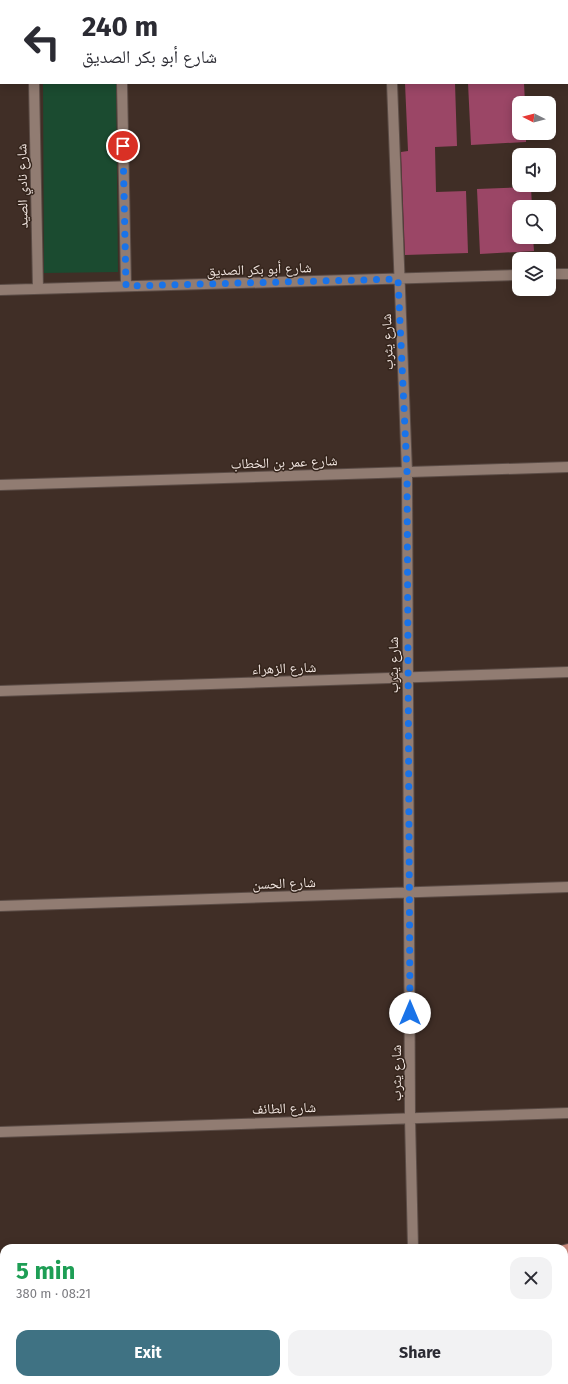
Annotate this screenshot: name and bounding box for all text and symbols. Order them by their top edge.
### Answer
text: 240 m [82,10,158,43]
icon: left [16,16,68,68]
text: شارع أبو بكر الصديق [82,46,217,68]
north arrow [512,96,556,140]
map controls [512,96,556,296]
pin [106,129,140,163]
icon: arrive [112,135,134,157]
street label: شارع نادي الصيد [13,143,34,229]
button: sound [512,148,556,192]
button: search [512,200,556,244]
button: layers [512,252,556,296]
street label: شارع أبو بكر الصديق [206,259,312,281]
street label: شارع يثرب [378,313,398,371]
street label: شارع عمر بن الخطاب [230,452,338,474]
street label: شارع يثرب [385,637,403,693]
street label: شارع الزهراء [251,659,317,679]
street label: شارع الحسن [252,874,316,894]
position arrow [389,992,431,1034]
street label: شارع يثرب [388,1045,406,1101]
street label: شارع الطائف [252,1099,316,1119]
text: 5 min [16,1257,75,1285]
button: close [510,1257,552,1299]
text: 380 m · 08:21 [16,1286,91,1301]
button: Exit [16,1330,280,1376]
button: Share [288,1330,552,1376]

